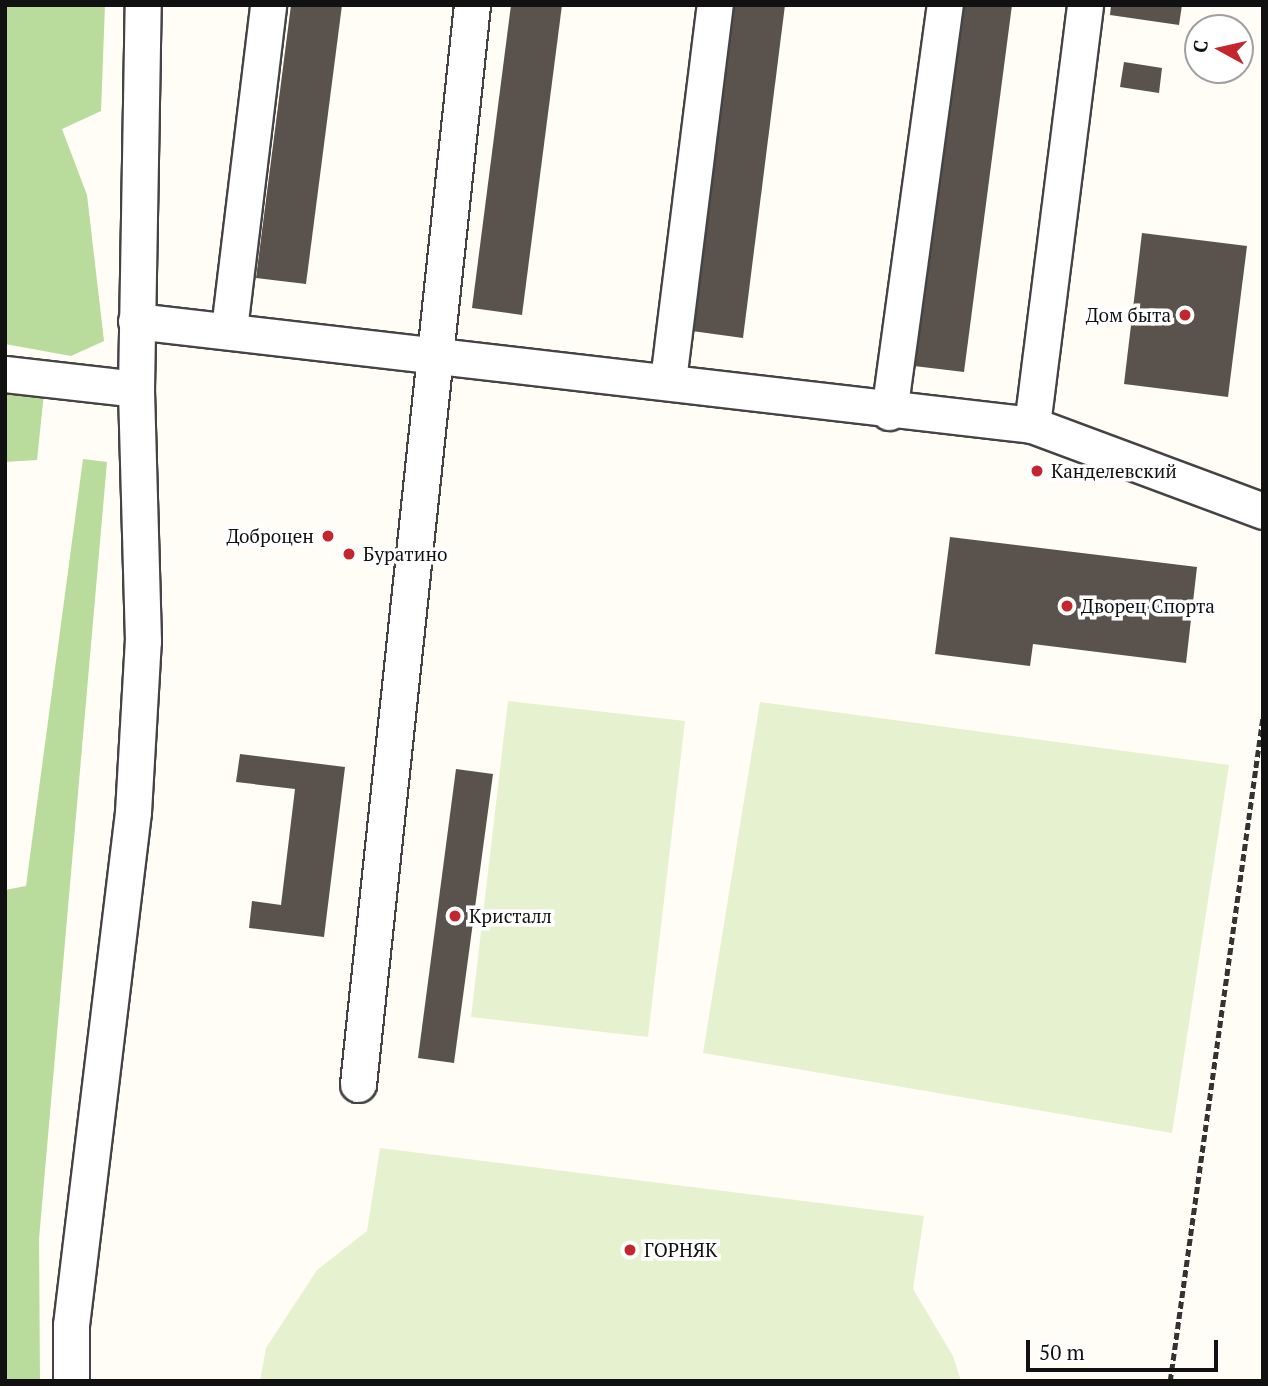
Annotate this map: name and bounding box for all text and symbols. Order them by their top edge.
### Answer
north arrow [1184,14,1254,84]
text: С [1186,38,1213,54]
place label: Дом быта [1086,304,1171,326]
marker: Дом быта [1177,307,1193,323]
place label: Канделевский [1051,460,1177,482]
marker: Канделевский [1029,463,1045,479]
place label: Доброцен [226,525,314,547]
marker: Доброцен [320,528,336,544]
place label: Буратино [363,543,448,565]
marker: Буратино [341,546,357,562]
place label: Дворец Спорта [1081,595,1215,617]
marker: Дворец Спорта [1059,598,1075,614]
place label: Кристалл [469,905,552,927]
marker: Кристалл [447,908,463,924]
place label: ГОРНЯК [644,1239,717,1261]
marker: ГОРНЯК [622,1242,638,1258]
scale bar [1030,1326,1222,1370]
text: 50 m [1039,1338,1085,1366]

